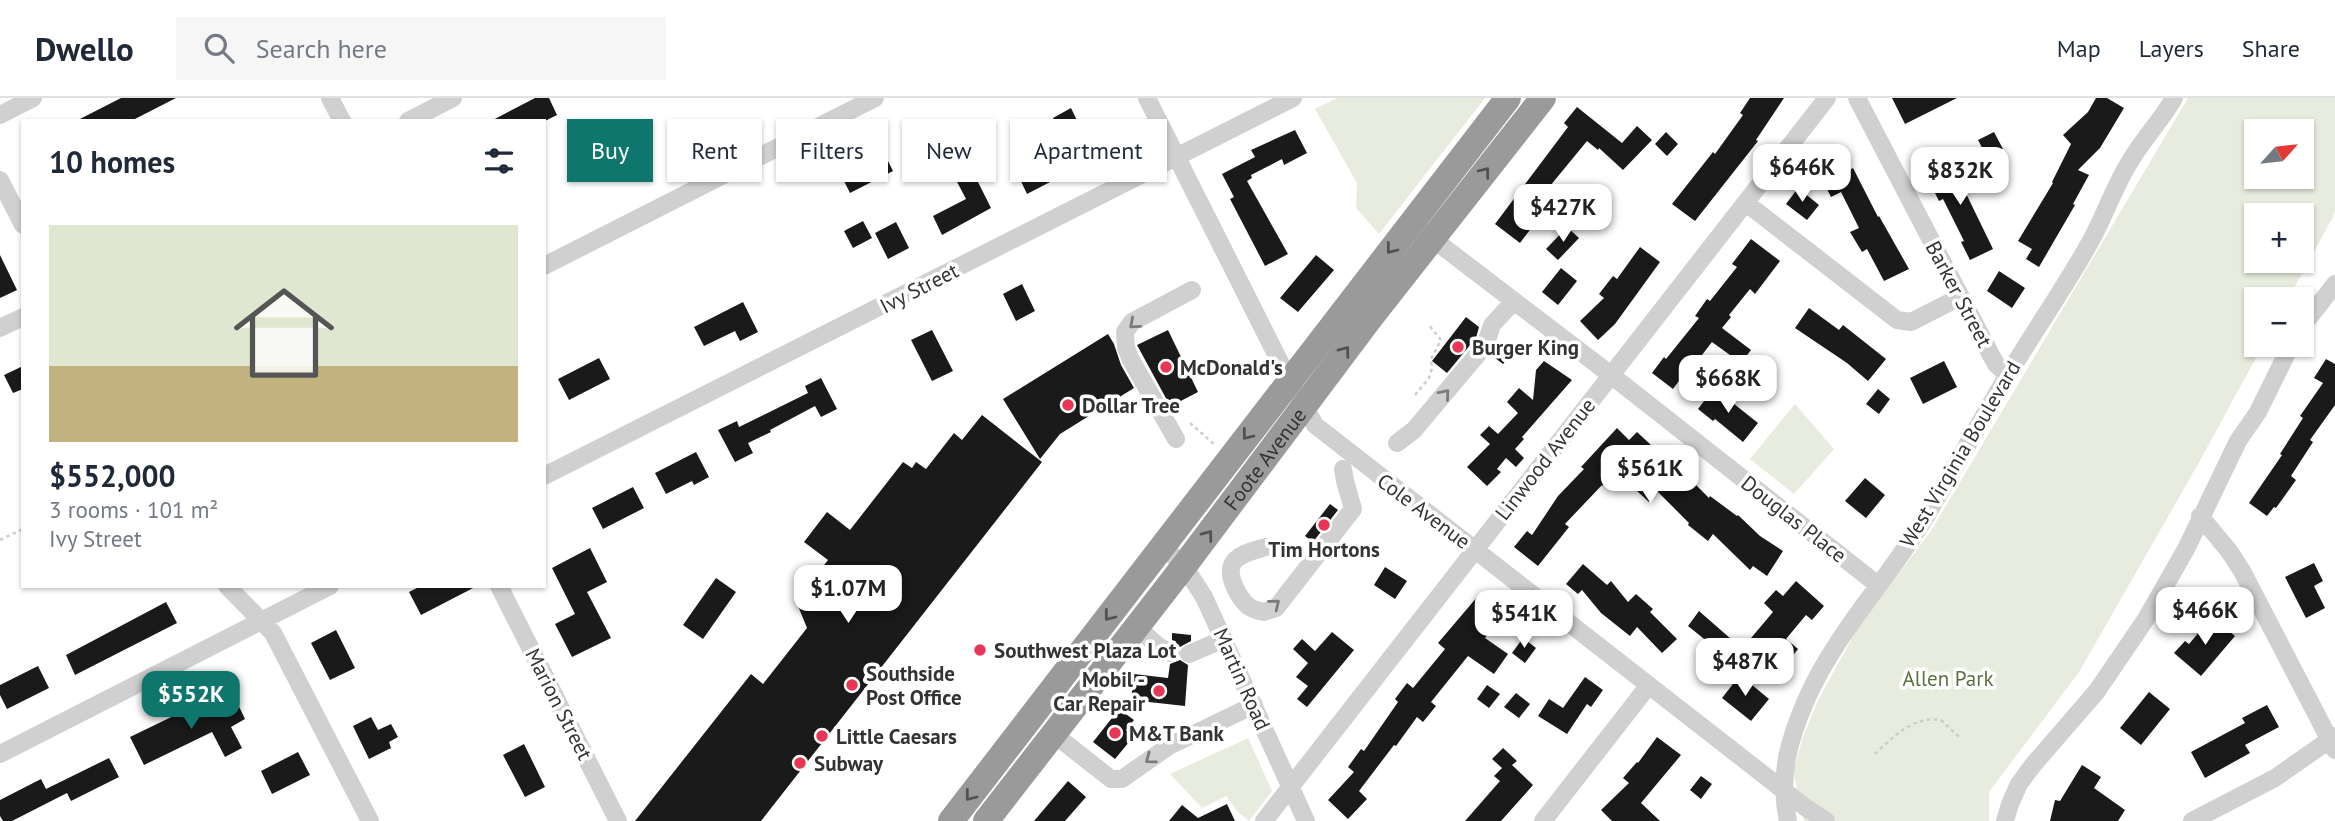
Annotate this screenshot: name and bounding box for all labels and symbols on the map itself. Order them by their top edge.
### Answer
north arrow [2244,119,2314,189]
pin: $646K [1753,144,1851,204]
pin: $832K [1911,148,2009,207]
one-way arrow [1477,168,1490,180]
pin: $427K [1514,184,1612,244]
street label: Barker Street [1920,236,1998,352]
one-way arrow [1386,241,1399,253]
street label: Ivy Street [875,257,963,319]
one-way arrow [1129,316,1142,328]
place label: Burger King [1472,334,1579,361]
marker: Burger King [1450,339,1466,355]
one-way arrow [1336,347,1349,359]
place label: McDonald's [1180,354,1283,381]
pin: $668K [1679,356,1777,415]
street label: West Virginia Boulevard [1894,356,2026,552]
marker: McDonald's [1158,359,1174,375]
one-way arrow [1437,389,1449,402]
place label: Dollar Tree [1082,392,1180,419]
street label: Linwood Avenue [1489,393,1601,525]
marker: Dollar Tree [1060,397,1076,413]
street label: Foote Avenue [1217,402,1312,515]
one-way arrow [1243,427,1255,440]
pin: $561K [1601,446,1699,505]
street label: Cole Avenue [1372,467,1476,555]
street label: Douglas Place [1736,469,1852,569]
marker: Tim Hortons [1316,517,1332,533]
one-way arrow [1200,530,1212,542]
place label: Tim Hortons [1268,536,1380,563]
pin: $1.07M [791,566,905,625]
pin: $466K [2156,588,2254,647]
pin: $541K [1475,590,1573,650]
one-way arrow [1268,600,1280,612]
one-way arrow [1105,608,1118,621]
street label: Martin Road [1207,624,1277,734]
place label: Southwest Plaza Lot [994,637,1177,664]
pin: $487K [1696,638,1794,698]
marker: Southwest Plaza Lot [972,642,988,658]
street label: Marion Street [519,644,599,764]
place label: Southside Post Office [866,660,962,711]
park label: Allen Park [1903,665,1993,692]
place label: Mobil - Car Repair [1053,666,1146,717]
pin: $552K [142,672,240,731]
marker: Southside Post Office [844,677,860,693]
marker: Mobil - Car Repair [1151,683,1167,699]
place label: M&T Bank [1129,720,1225,747]
place label: Little Caesars [836,723,957,750]
marker: M&T Bank [1107,725,1123,741]
marker: Little Caesars [814,728,830,744]
place label: Subway [814,750,884,777]
one-way arrow [1145,751,1158,763]
marker: Subway [792,755,808,771]
one-way arrow [966,788,979,801]

